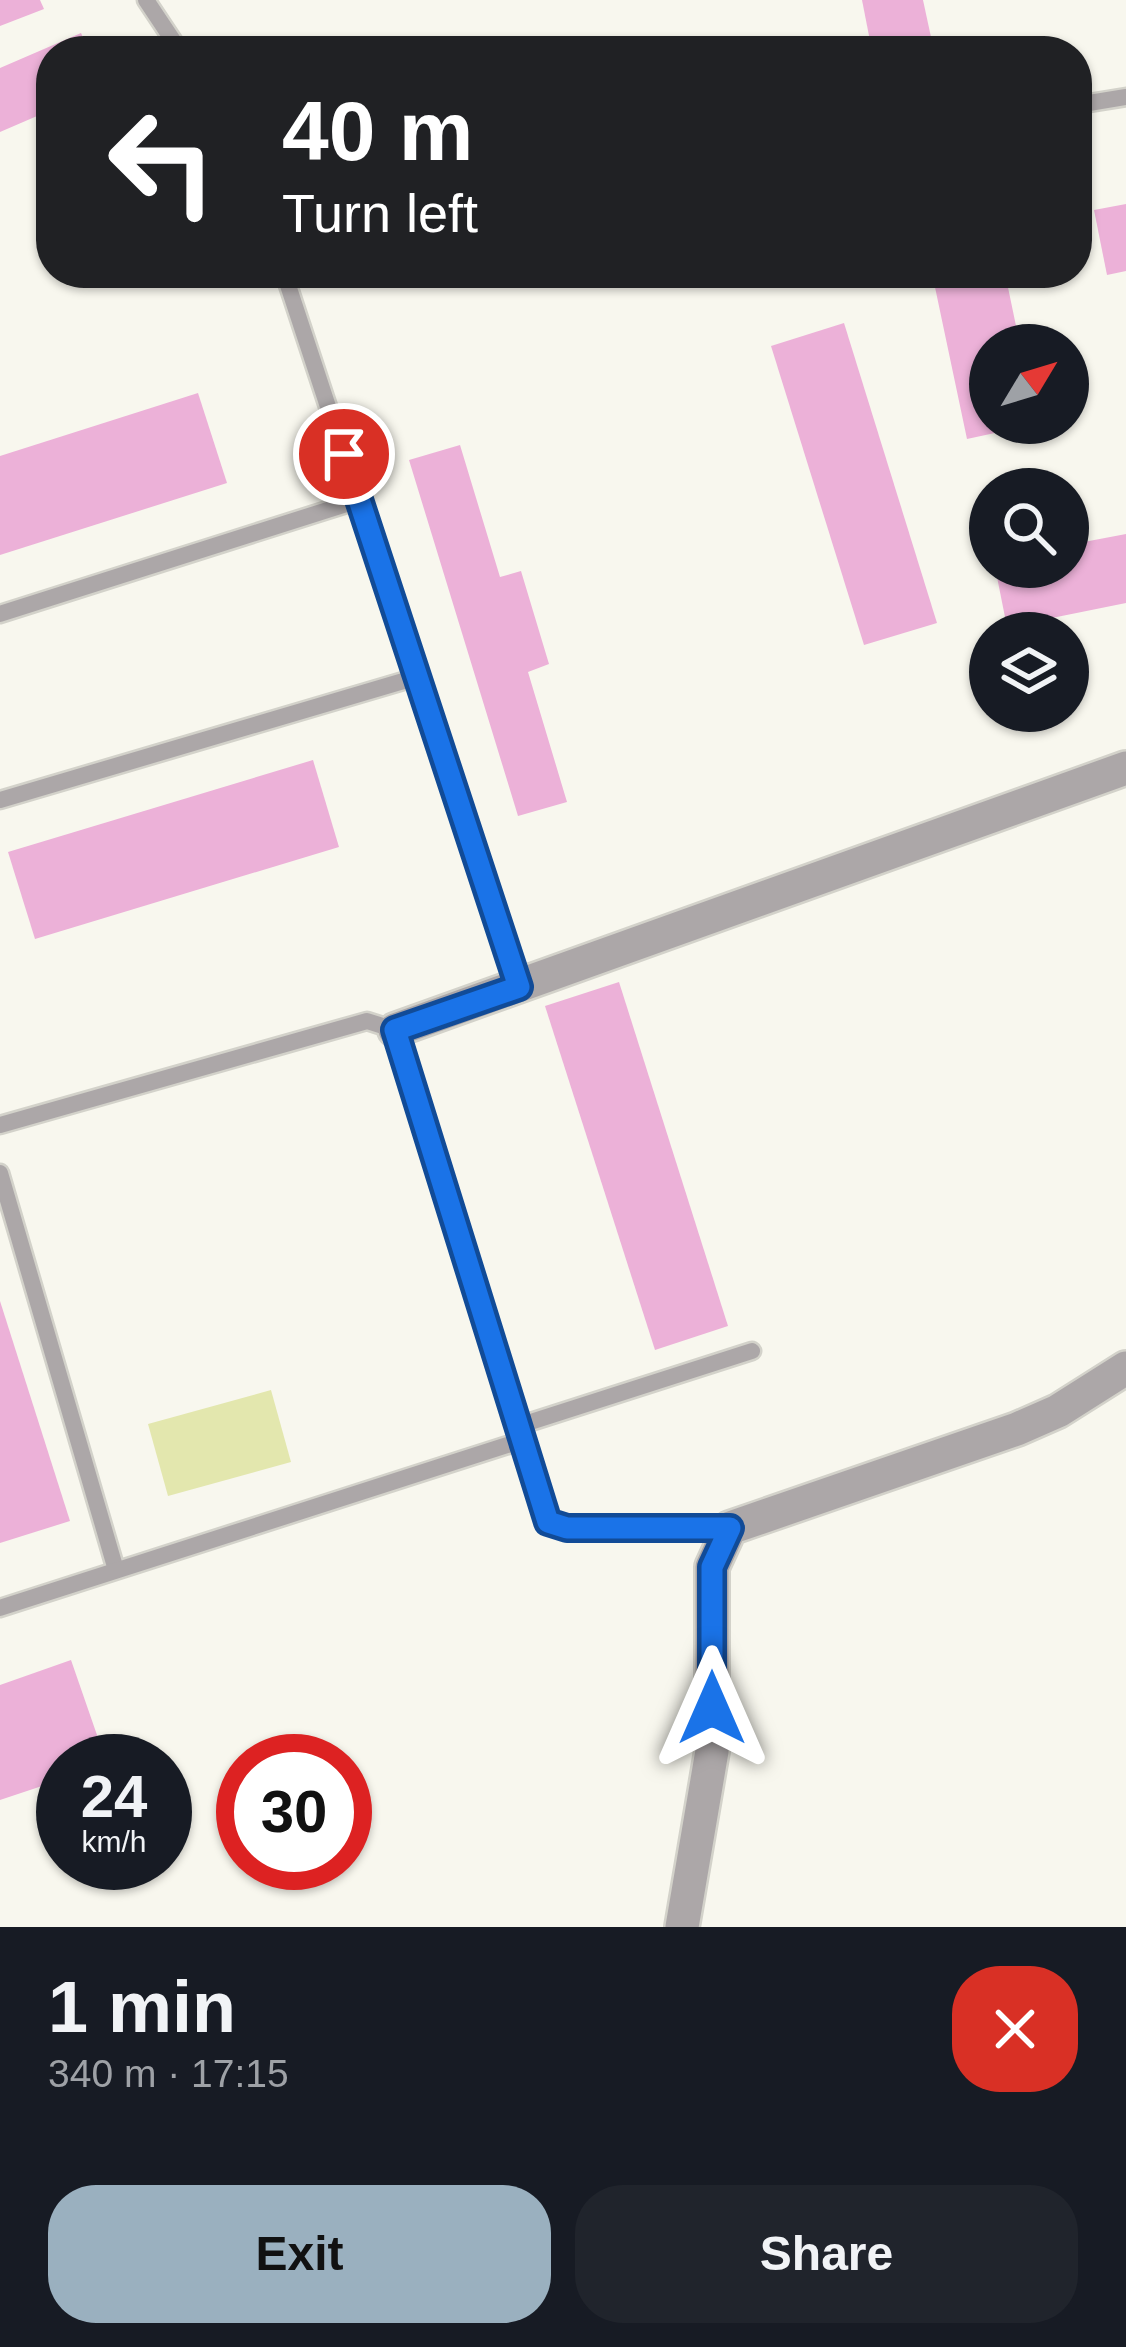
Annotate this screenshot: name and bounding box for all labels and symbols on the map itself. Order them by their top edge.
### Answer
north arrow [969,324,1089,444]
pin [293,403,395,505]
position arrow [649,1645,775,1771]
speed limit sign: 30 [216,1734,372,1890]

